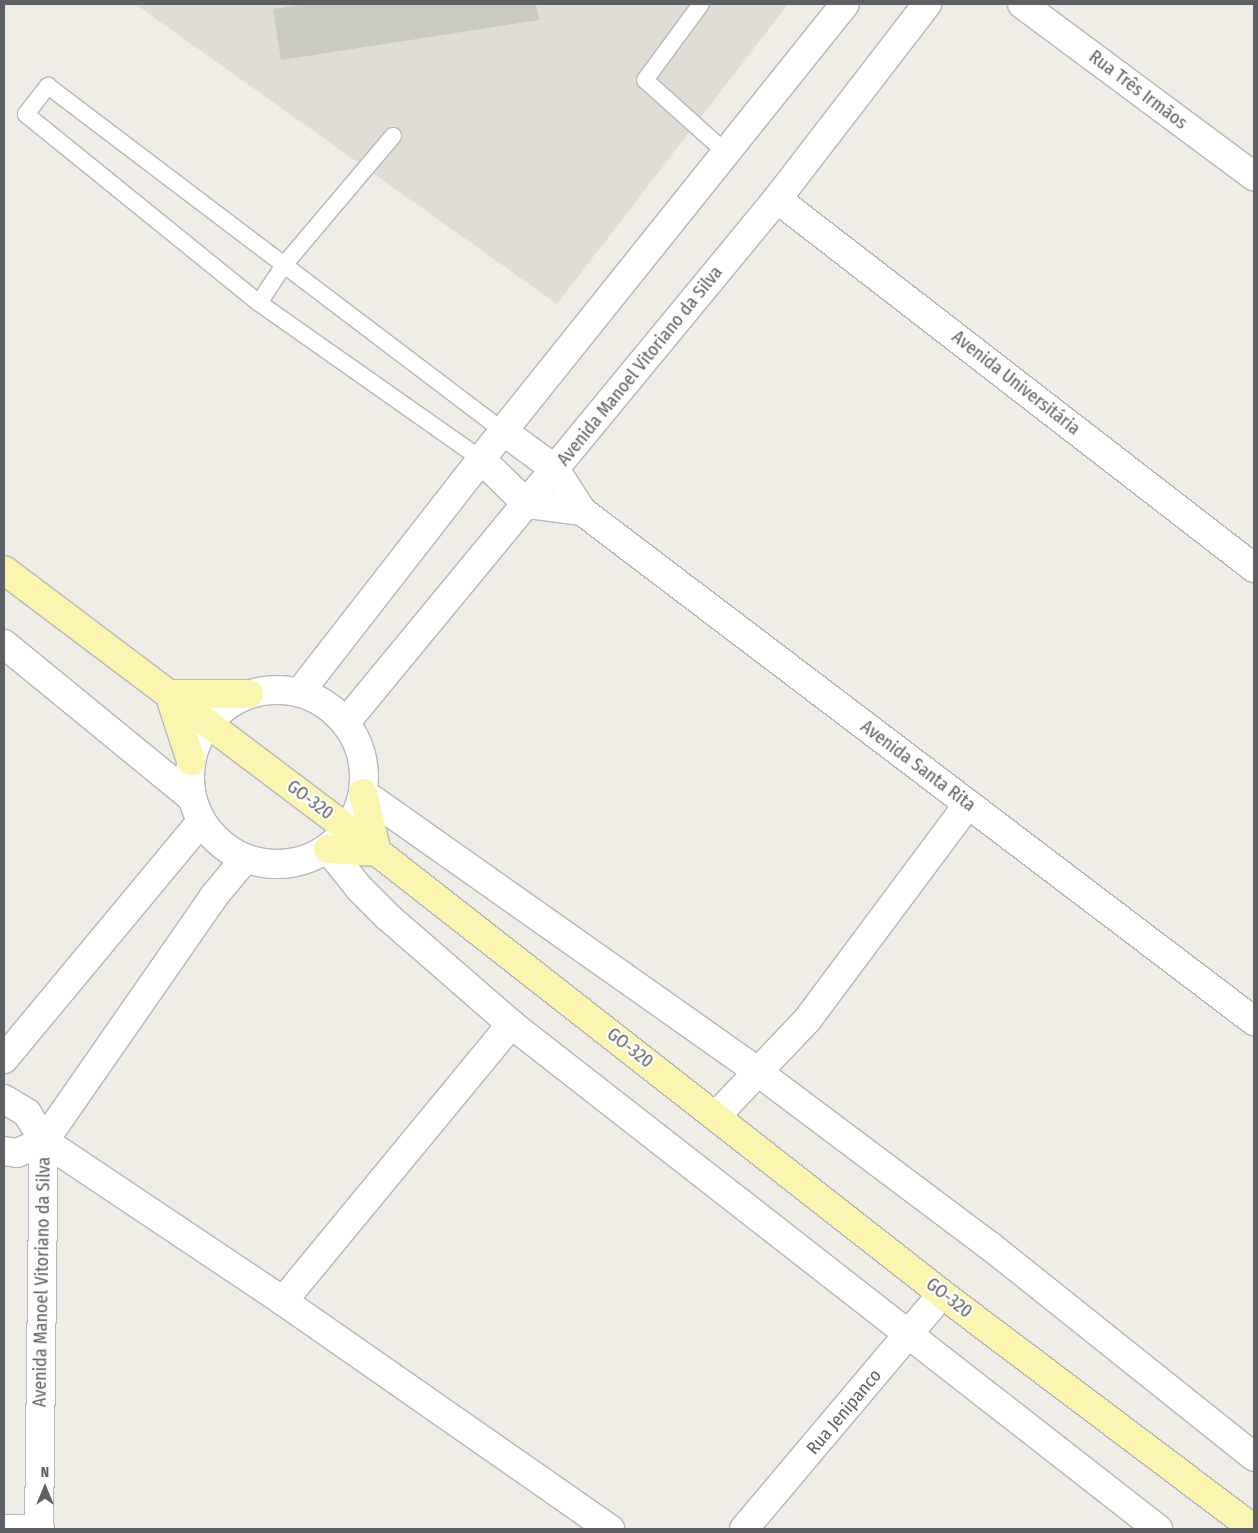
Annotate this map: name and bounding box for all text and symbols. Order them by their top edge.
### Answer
street label: Rua Três Irmãos [1085,46,1191,134]
street label: Avenida Manoel Vitoriano da Silva [553,262,727,470]
street label: Avenida Universitária [948,326,1084,440]
street label: Avenida Santa Rita [856,716,980,816]
street label: GO-320 [283,776,337,824]
street label: GO-320 [603,1023,657,1073]
street label: Avenida Manoel Vitoriano da Silva [29,1157,55,1407]
street label: GO-320 [922,1273,976,1323]
street label: Rua Jenipanco [802,1365,886,1459]
north arrow [20,1463,70,1513]
text: N [41,1464,49,1481]

